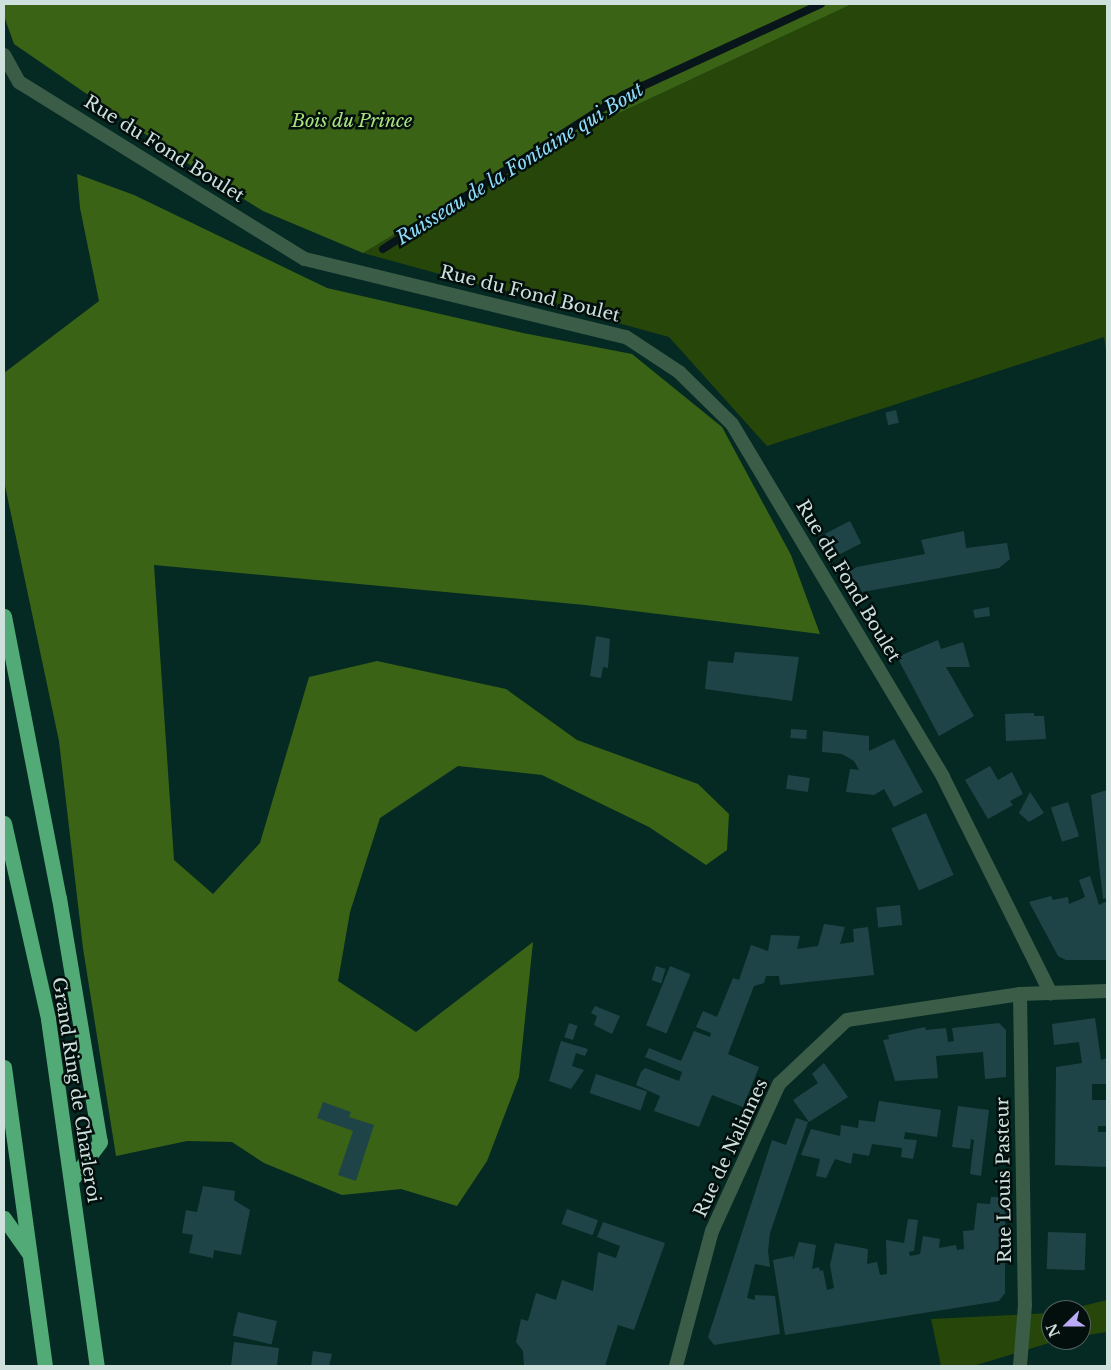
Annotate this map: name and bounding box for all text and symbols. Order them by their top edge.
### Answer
water label: Ruisseau de la Fontaine qui Bout [391,78,649,250]
street label: Rue du Fond Boulet [80,91,248,207]
park label: Bois du Prince [292,110,412,132]
street label: Rue du Fond Boulet [438,261,622,327]
street label: Rue du Fond Boulet [791,496,905,666]
street label: Grand Ring de Charleroi [47,976,105,1204]
street label: Rue de Nalinnes [689,1075,773,1221]
street label: Rue Louis Pasteur [992,1097,1016,1263]
north arrow [1041,1300,1091,1350]
text: N [1042,1321,1064,1340]

